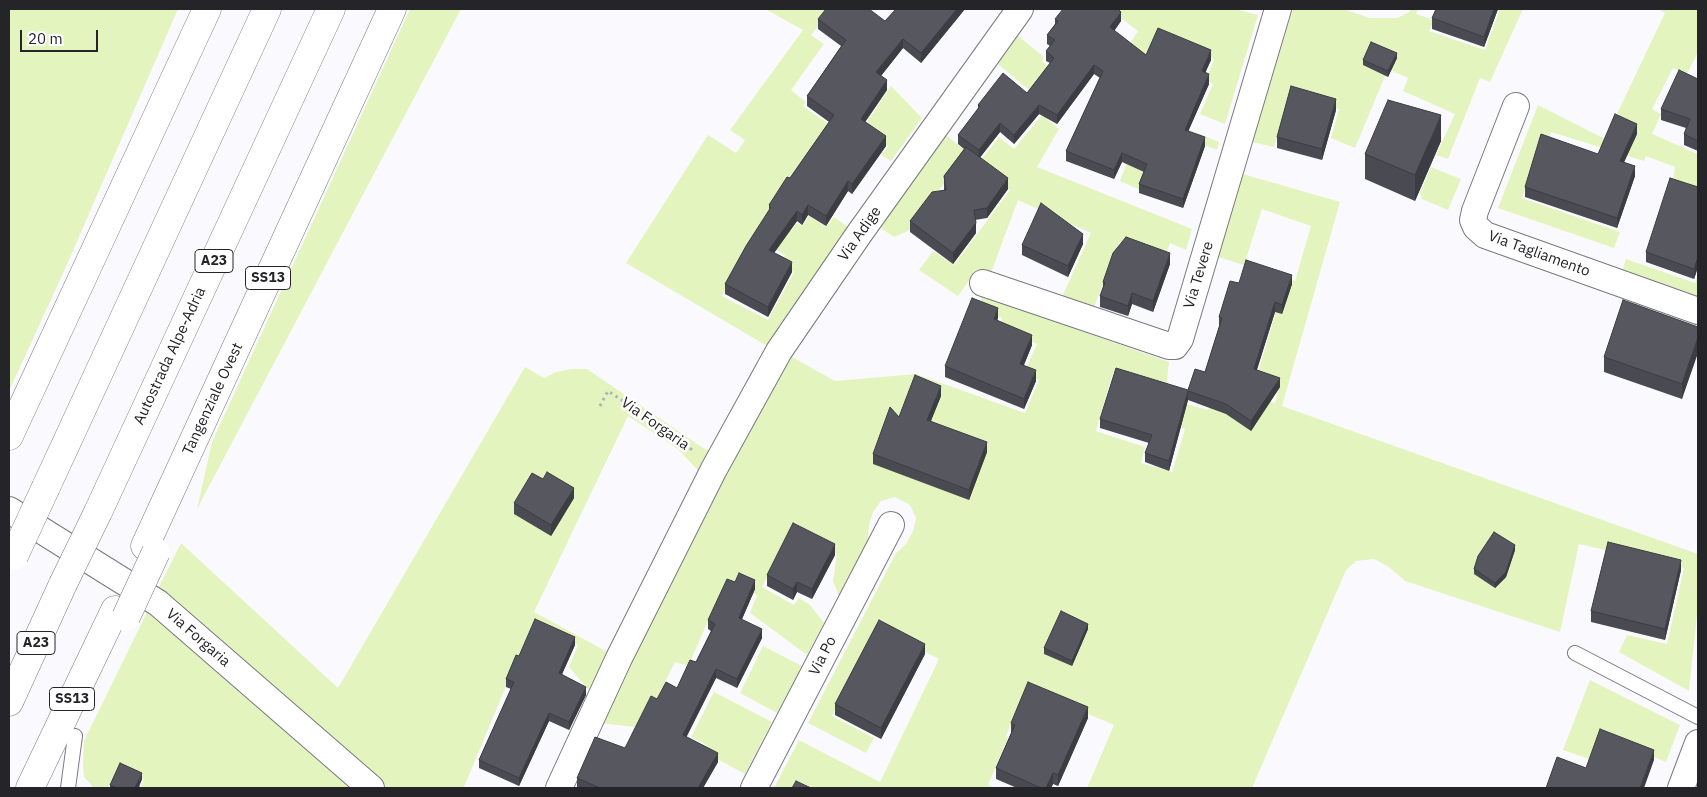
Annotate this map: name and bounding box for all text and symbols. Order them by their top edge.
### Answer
scale bar [22,20,100,52]
text: 20 m [28,29,63,48]
street label: Via Adige [835,203,885,265]
street label: Via Tagliamento [1486,227,1592,281]
street label: Via Tevere [1180,239,1218,311]
road number: A23 [195,250,233,272]
road number: SS13 [246,266,290,290]
street label: Autostrada Alpe-Adria [130,284,210,428]
street label: Tangenziale Ovest [179,340,247,458]
street label: Via Forgaria [617,394,693,454]
street label: Via Forgaria [162,605,234,671]
road number: A23 [17,632,55,654]
street label: Via Po [806,633,840,679]
road number: SS13 [50,688,94,711]

